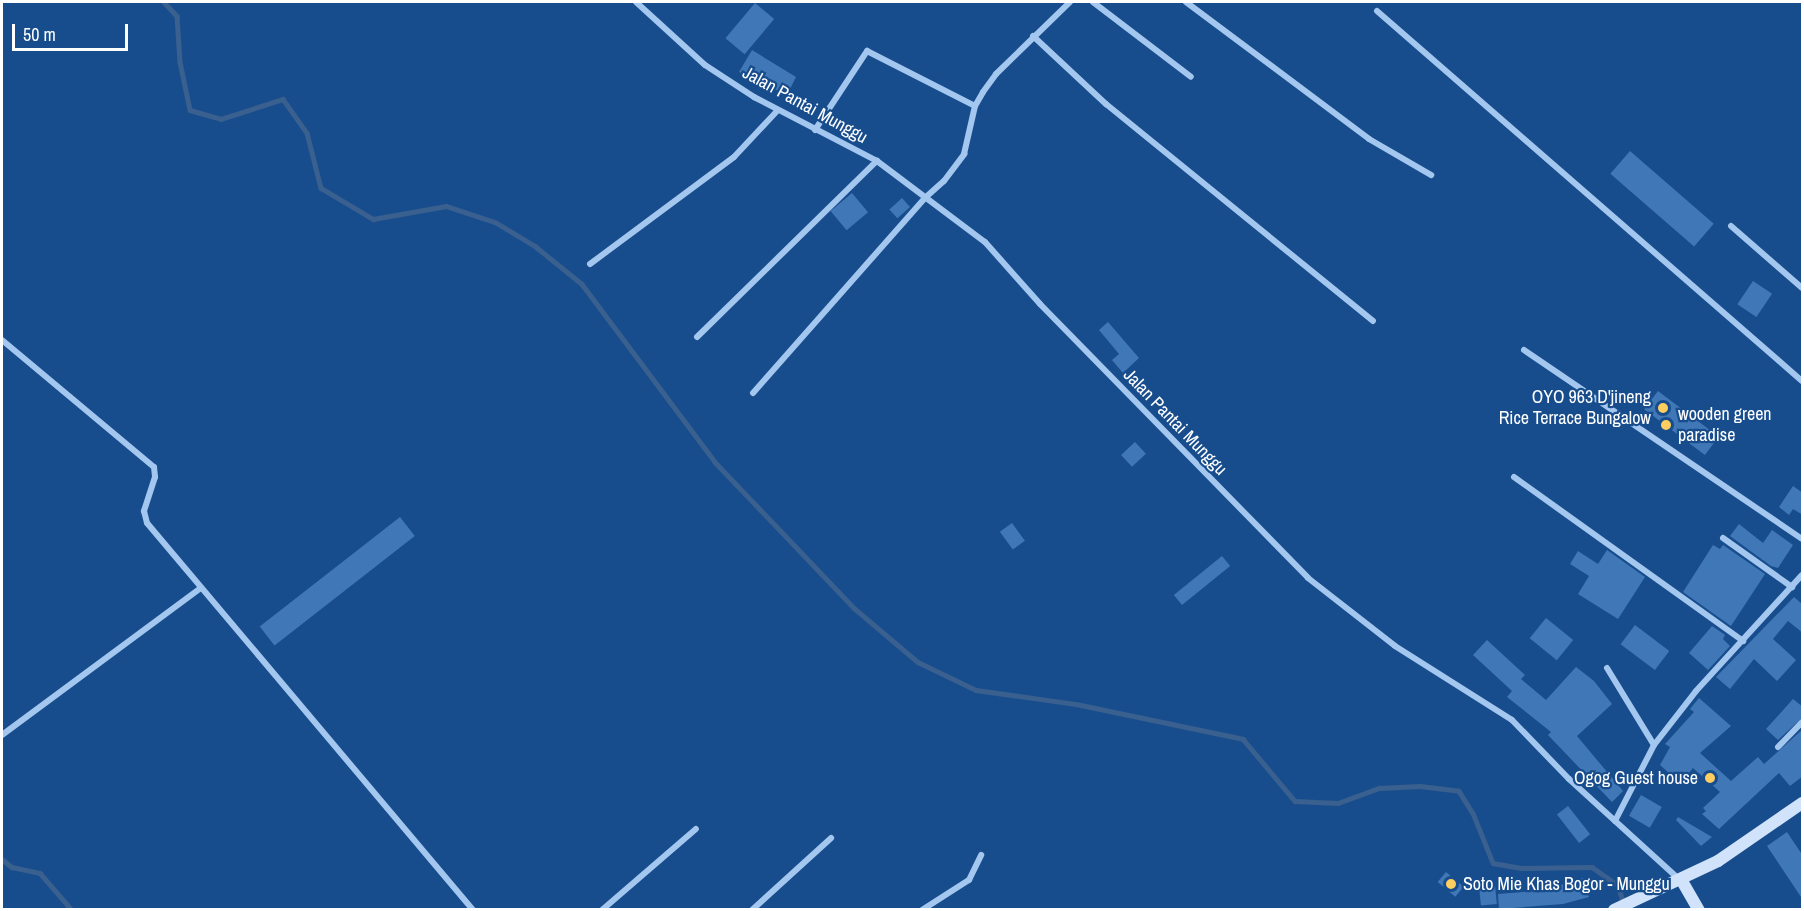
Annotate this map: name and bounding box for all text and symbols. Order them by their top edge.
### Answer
scale bar [15,12,130,50]
text: 50 m [23,22,56,47]
street label: Jalan Pantai Munggu [739,62,871,148]
street label: Jalan Pantai Munggu [1119,364,1231,480]
place label: OYO 963 D'jineng Rice Terrace Bungalow [1498,387,1651,430]
marker: OYO 963 D'jineng Rice Terrace Bungalow [1656,401,1670,415]
place label: wooden green paradise [1678,404,1772,446]
marker: wooden green paradise [1659,418,1673,432]
place label: Ogog Guest house [1574,767,1698,789]
marker: Ogog Guest house [1703,771,1717,785]
place label: Soto Mie Khas Bogor - Munggu [1463,873,1670,895]
marker: Soto Mie Khas Bogor - Munggu [1444,877,1458,891]

